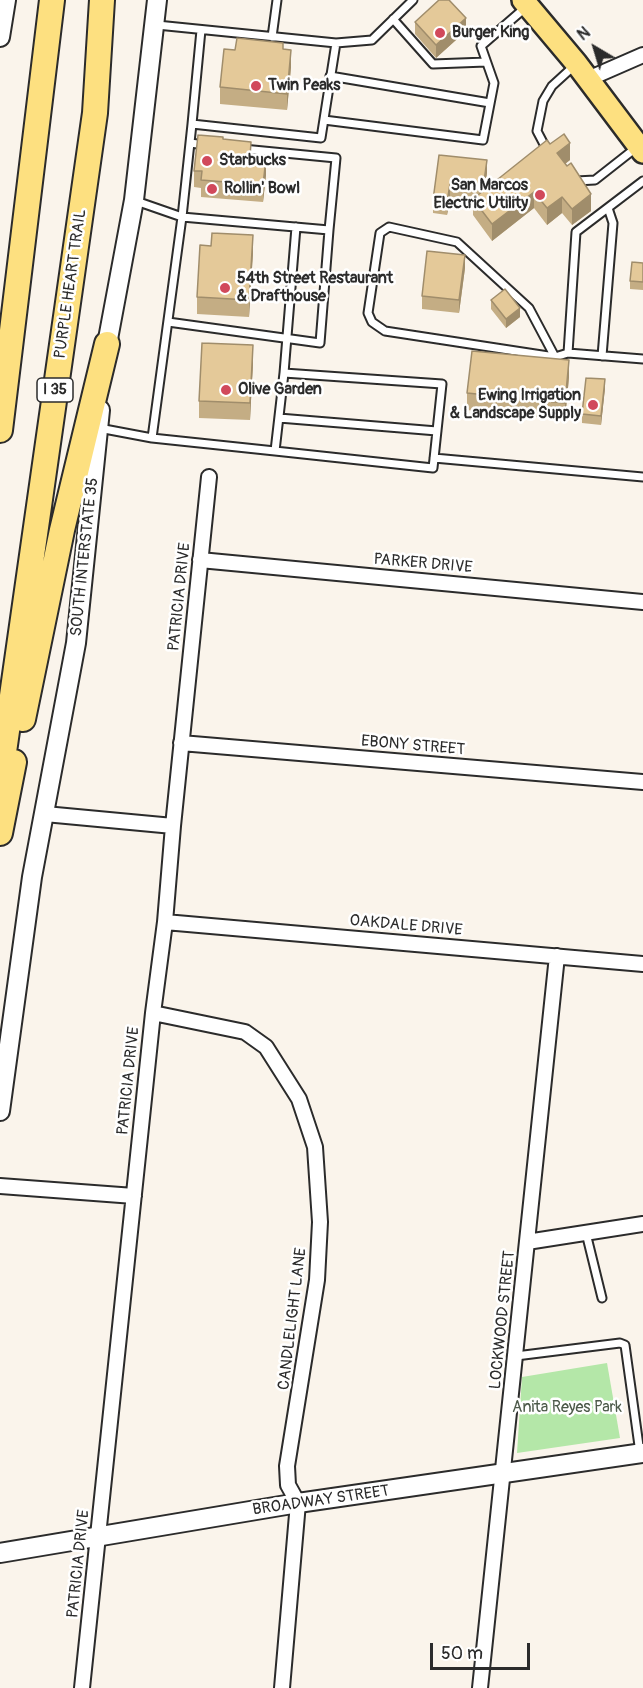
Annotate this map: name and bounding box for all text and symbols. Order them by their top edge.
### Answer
north arrow [565,18,625,78]
place label: Burger King [452,23,529,43]
text: N [573,23,594,45]
marker: Burger King [433,26,447,40]
place label: Twin Peaks [268,76,340,96]
marker: Twin Peaks [249,79,263,93]
place label: Starbucks [219,151,286,171]
marker: Starbucks [200,154,214,168]
place label: San Marcos Electric Utility [433,176,528,214]
place label: Rollin' Bowl [224,179,300,199]
marker: Rollin' Bowl [205,182,219,196]
marker: San Marcos Electric Utility [533,188,547,202]
street label: PURPLE HEART TRAIL [51,208,91,360]
place label: 54th Street Restaurant & Drafthouse [237,269,393,307]
marker: 54th Street Restaurant & Drafthouse [218,281,232,295]
road number: I 35 [37,378,73,402]
place label: Olive Garden [238,380,322,400]
marker: Olive Garden [219,383,233,397]
place label: Ewing Irrigation & Landscape Supply [450,386,581,424]
marker: Ewing Irrigation & Landscape Supply [586,398,600,412]
street label: SOUTH INTERSTATE 35 [67,477,103,637]
street label: PATRICIA DRIVE [165,542,195,652]
street label: PARKER DRIVE [373,550,473,578]
street label: EBONY STREET [360,732,466,760]
street label: OAKDALE DRIVE [349,912,463,940]
street label: PATRICIA DRIVE [114,1026,144,1136]
street label: CANDLELIGHT LANE [275,1247,311,1391]
street label: LOCKWOOD STREET [486,1250,520,1390]
park label: Anita Reyes Park [512,1398,622,1418]
street label: BROADWAY STREET [251,1482,391,1520]
street label: PATRICIA DRIVE [64,1509,94,1619]
scale bar [433,1631,534,1669]
text: 50 m [441,1642,483,1665]

